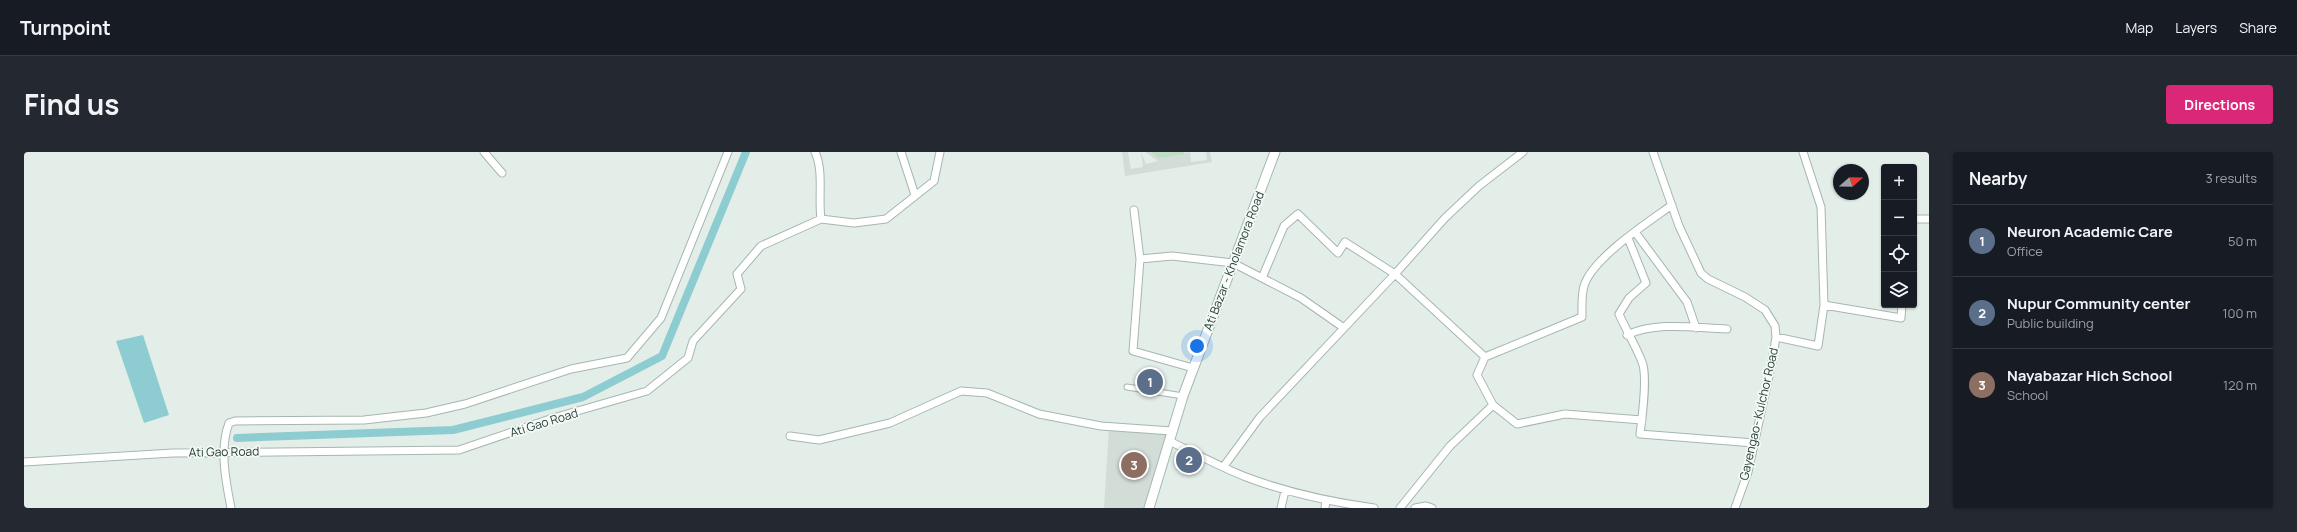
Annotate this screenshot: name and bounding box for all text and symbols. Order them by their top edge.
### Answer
text: Turnpoint [20,15,111,41]
text: Map [2125,18,2153,37]
text: Layers [2175,18,2217,37]
text: Share [2239,18,2277,37]
text: Find us [24,85,119,123]
button: Directions [2166,85,2273,124]
north arrow [1833,164,1869,200]
map controls [1881,164,1917,308]
button: + [1881,164,1917,200]
text: Nearby [1969,167,2027,190]
text: 3 results [2205,169,2257,187]
street label: Ati Bazar - Kholamora Road [1199,189,1268,333]
button: − [1881,200,1917,236]
text: Neuron Academic Care [2007,221,2173,242]
text: 1 [1979,232,1985,250]
text: 50 m [2228,232,2257,250]
button: locate [1881,236,1917,272]
text: Office [2007,242,2043,260]
button: layers [1881,272,1917,308]
text: Nupur Community center [2007,293,2190,314]
text: 2 [1978,304,1986,322]
text: 100 m [2222,304,2257,322]
text: Public building [2007,314,2094,332]
your location [1187,336,1207,356]
street label: Gayengao- Kulchor Road [1735,346,1782,482]
text: Nayabazar Hich School [2007,365,2172,386]
pin: 1 [1137,367,1163,397]
text: 3 [1978,376,1986,394]
text: 120 m [2223,376,2257,394]
text: School [2007,386,2048,404]
street label: Ati Gao Road [508,404,580,441]
street label: Ati Gao Road [189,442,259,461]
pin: 2 [1176,445,1202,475]
pin: 3 [1121,450,1147,480]

